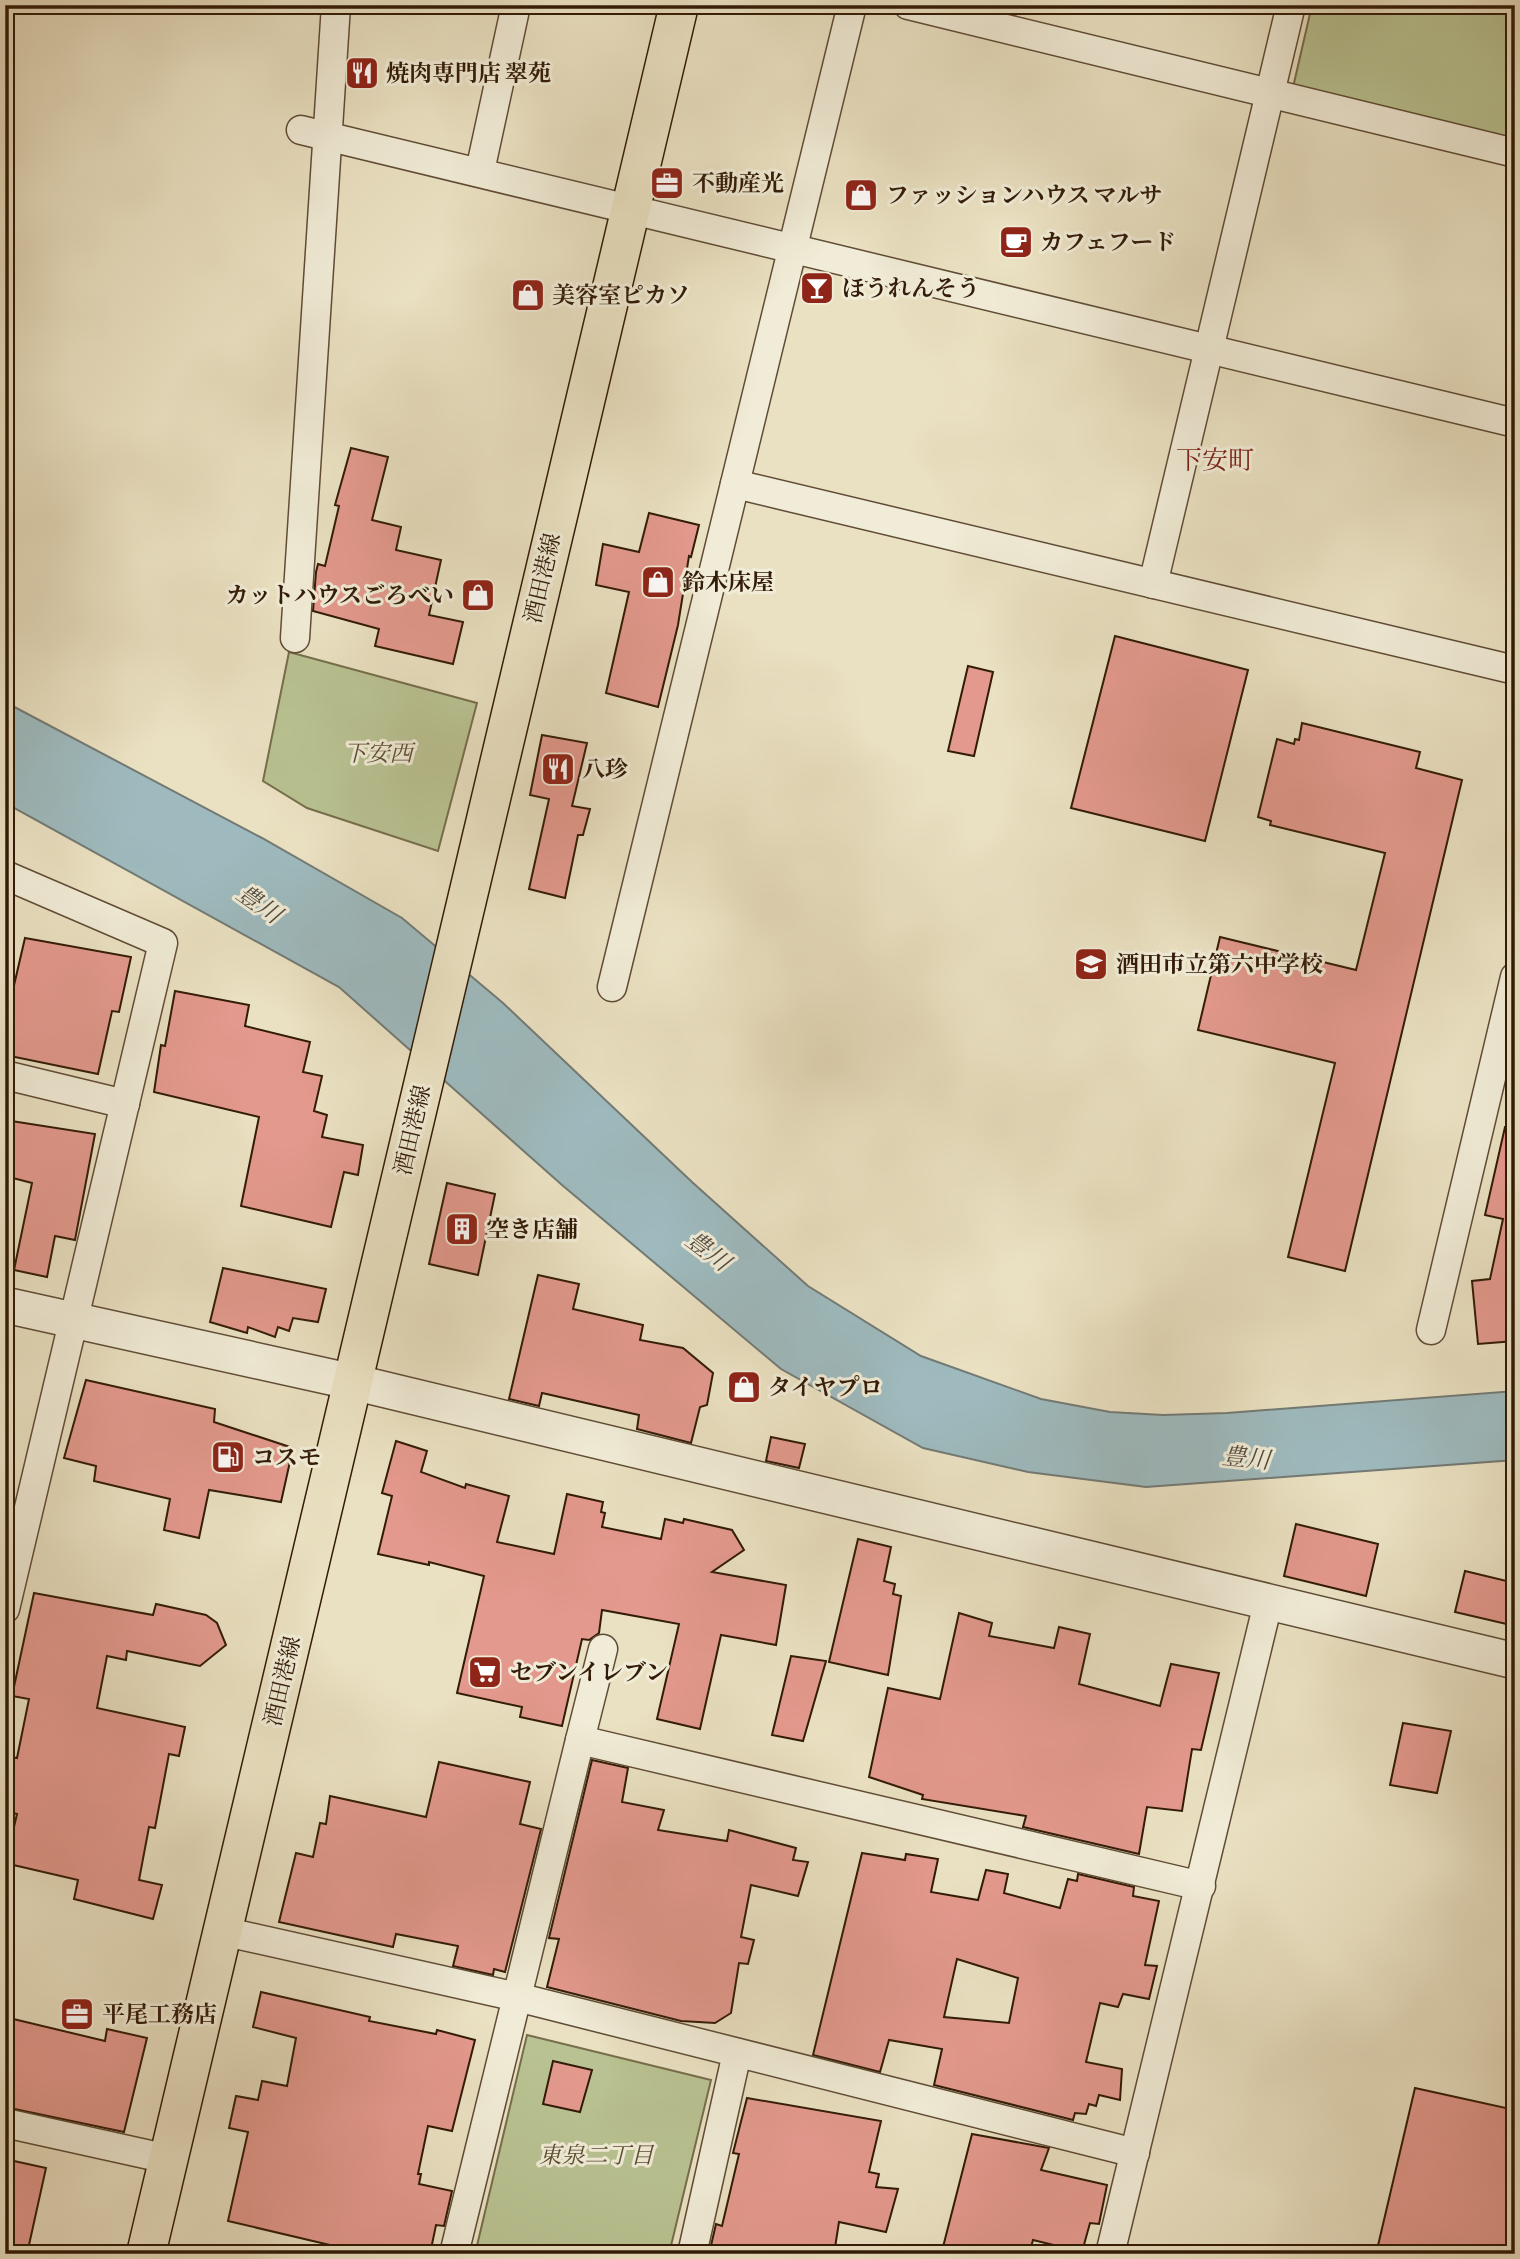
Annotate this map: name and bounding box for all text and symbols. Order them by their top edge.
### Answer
restaurant icon: 焼肉専門店 翠苑 [343,54,381,92]
place label: 焼肉専門店 翠苑 [386,60,551,88]
office icon: 不動産光 [648,164,686,202]
place label: 不動産光 [692,170,784,198]
shop icon: ファッションハウス マルサ [842,176,880,214]
place label: ファッションハウス マルサ [886,182,1162,210]
cafe icon: カフェフード [997,223,1035,261]
place label: カフェフード [1040,229,1176,257]
bar icon: ほうれんそう [798,269,836,307]
place label: ほうれんそう [842,275,980,303]
shop icon: 美容室ピカソ [509,276,547,314]
place label: 美容室ピカソ [552,282,690,310]
district label: 下安町 [1176,445,1254,477]
street label: 酒田港線 [519,530,567,626]
shop icon: 鈴木床屋 [639,563,677,601]
place label: 鈴木床屋 [682,569,774,597]
shop icon: カットハウスごろべい [459,576,497,614]
place label: カットハウスごろべい [225,582,454,610]
park label: 下安西 [344,740,417,768]
restaurant icon: 八珍 [539,750,577,788]
place label: 八珍 [582,756,628,784]
water label: 豊川 [230,879,289,933]
school or university icon: 酒田市立第六中学校 [1072,945,1110,983]
place label: 酒田市立第六中学校 [1116,951,1323,979]
street label: 酒田港線 [389,1082,437,1178]
building icon: 空き店舗 [443,1210,481,1248]
place label: 空き店舗 [486,1216,578,1244]
water label: 豊川 [679,1225,738,1280]
shop icon: タイヤプロ [725,1368,763,1406]
place label: タイヤプロ [768,1374,883,1402]
fuel station icon: コスモ [209,1438,247,1476]
water label: 豊川 [1220,1442,1274,1477]
place label: コスモ [252,1444,321,1472]
street label: 酒田港線 [259,1633,307,1729]
supermarket icon: セブンイレブン [466,1653,504,1691]
place label: セブンイレブン [510,1659,668,1687]
office icon: 平尾工務店 [58,1995,96,2033]
place label: 平尾工務店 [102,2001,217,2029]
park label: 東泉二丁目 [539,2142,655,2170]

